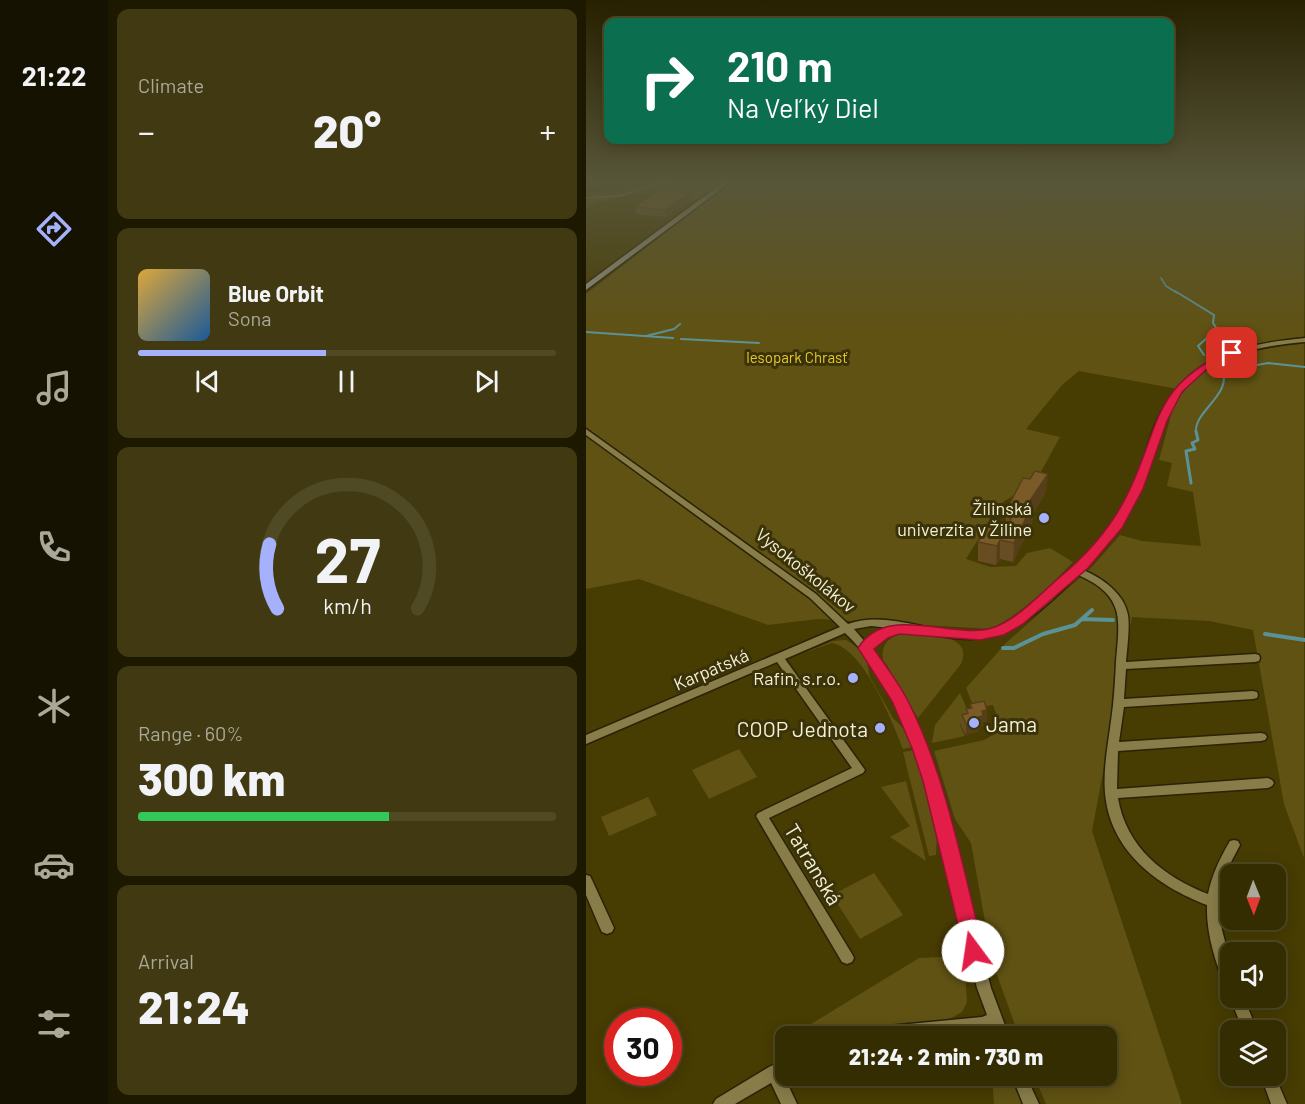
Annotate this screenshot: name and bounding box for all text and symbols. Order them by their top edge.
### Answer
text: 210 m [727,40,833,90]
icon: right [628,42,706,120]
text: 21:22 [22,59,86,91]
text: Climate [138,73,204,97]
text: Na Veľký Diel [727,91,879,123]
text: 20° [313,103,381,157]
text: − [138,111,155,151]
text: + [540,111,556,151]
icon: directions [33,208,75,250]
text: Blue Orbit [228,280,324,306]
text: Sona [228,306,272,330]
pin [1206,327,1257,378]
icon: arrive [1215,336,1248,369]
park label: lesopark Chrasť [746,348,848,366]
icon: previous [191,365,224,398]
icon: pause [330,365,363,398]
icon: next [470,365,503,398]
icon: music [33,367,75,409]
place label: Žilinská univerzita v Žiline [897,497,1032,540]
marker: Žilinská univerzita v Žiline [1037,511,1051,525]
text: 27 [314,521,380,595]
street label: Vysokoškolákov [752,523,861,617]
icon: phone [33,526,75,568]
text: km/h [323,593,371,618]
street label: Karpatská [670,643,752,695]
place label: Rafin, s.r.o. [753,667,841,689]
marker: Rafin, s.r.o. [846,671,860,685]
icon: climate [33,685,75,727]
place label: Jama [986,711,1037,736]
place label: COOP Jednota [737,716,868,741]
marker: Jama [967,716,981,730]
text: Range · 60% [138,721,243,745]
marker: COOP Jednota [873,721,887,735]
text: 300 km [138,751,285,805]
street label: Tatranská [780,819,848,909]
icon: car [33,844,75,886]
north arrow [1220,864,1286,930]
map controls [1220,864,1286,1086]
position arrow [941,919,1005,983]
button: sound [1220,942,1286,1008]
text: Arrival [138,949,194,973]
text: 21:24 [138,979,250,1033]
icon: filters [33,1003,75,1045]
speed limit sign: 30 [604,1008,682,1086]
button: layers [1220,1020,1286,1086]
text: 21:24 · 2 min · 730 m [849,1043,1043,1069]

